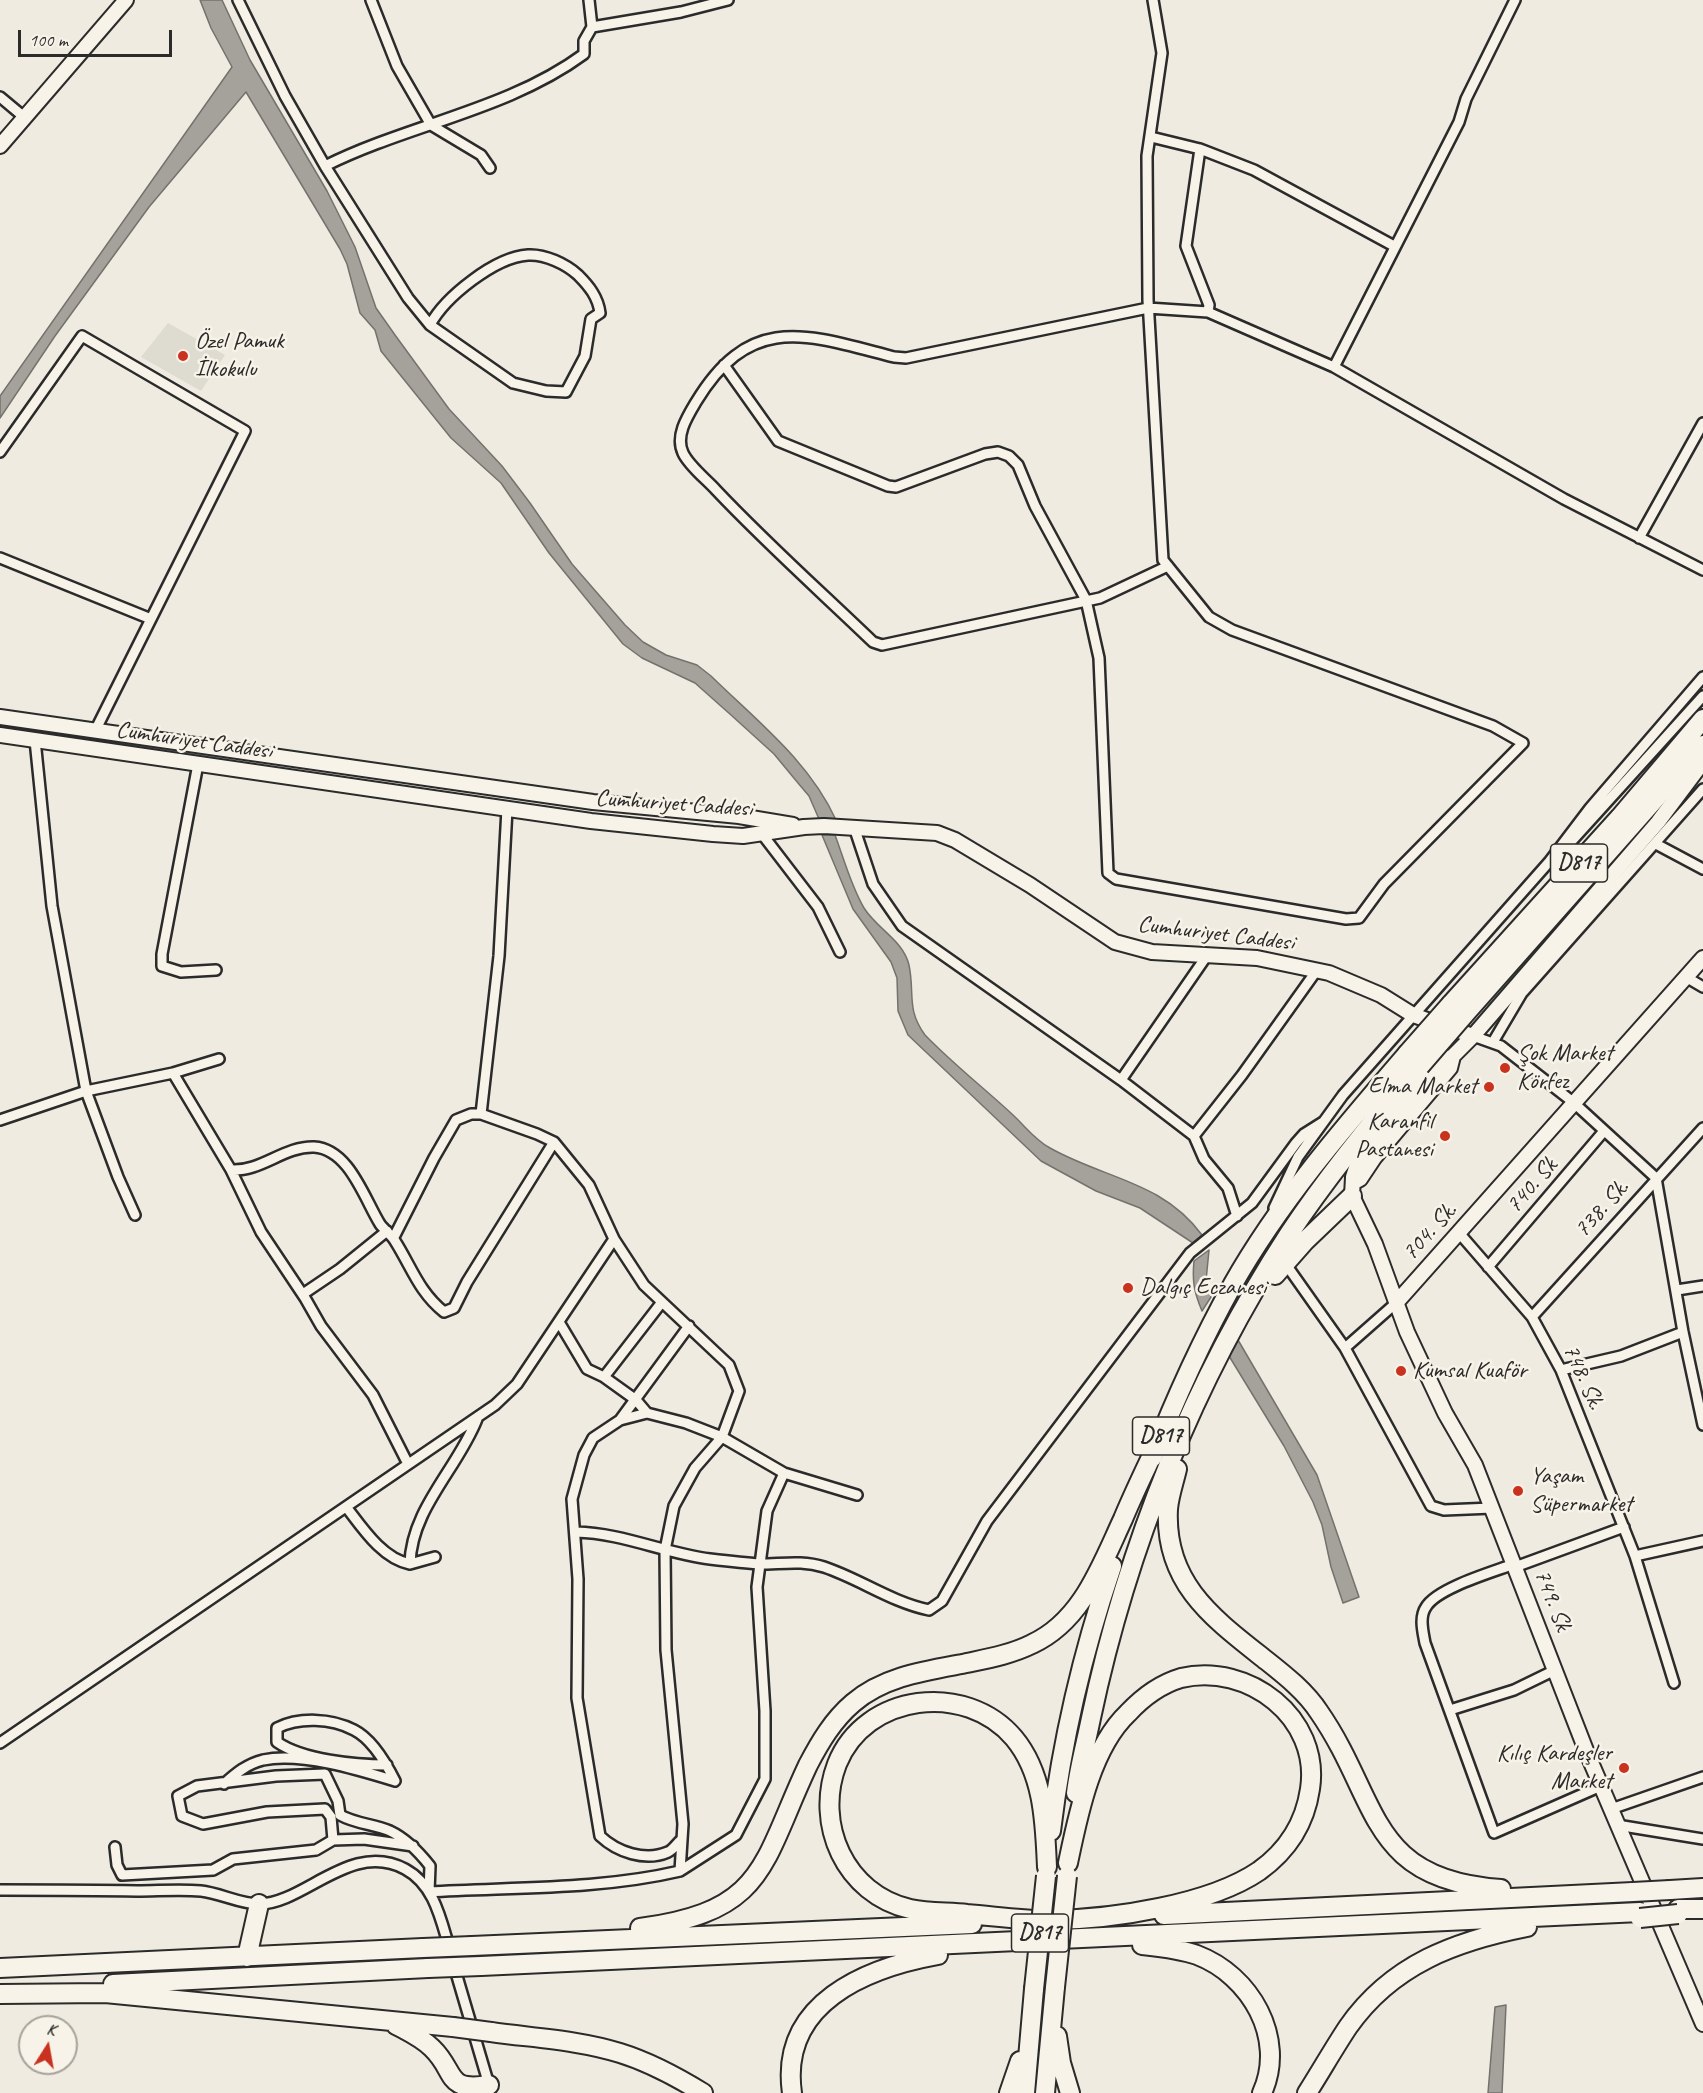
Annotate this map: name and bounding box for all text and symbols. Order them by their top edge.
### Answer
scale bar [21,18,176,56]
text: 100 m [29,29,68,51]
place label: Özel Pamuk İlkokulu [195,328,284,384]
marker: Özel Pamuk İlkokulu [176,349,190,363]
street label: Cumhuriyet Caddesi [114,716,274,766]
street label: Cumhuriyet Caddesi [594,784,754,824]
road number: D817 [1550,844,1608,882]
street label: Cumhuriyet Caddesi [1136,910,1296,958]
place label: Şok Market Körfez [1517,1040,1613,1096]
marker: Şok Market Körfez [1498,1061,1512,1075]
place label: Elma Market [1368,1073,1477,1101]
marker: Elma Market [1482,1080,1496,1094]
place label: Karanfil Pastanesi [1355,1108,1433,1164]
marker: Karanfil Pastanesi [1438,1129,1452,1143]
street label: 740. Sk [1500,1153,1564,1219]
street label: 738. Sk. [1568,1174,1636,1244]
street label: 704. Sk. [1396,1197,1464,1267]
place label: Dalgıç Eczanesi [1140,1274,1266,1302]
marker: Dalgıç Eczanesi [1121,1281,1135,1295]
street label: 748. Sk. [1556,1340,1610,1414]
place label: Kumsal Kuaför [1413,1357,1527,1385]
marker: Kumsal Kuaför [1394,1364,1408,1378]
road number: D817 [1132,1417,1190,1455]
place label: Yaşam Süpermarket [1530,1463,1632,1519]
marker: Yaşam Süpermarket [1511,1484,1525,1498]
street label: 749. Sk [1527,1565,1577,1635]
place label: Kılıç Kardeşler Market [1497,1740,1612,1796]
marker: Kılıç Kardeşler Market [1617,1761,1631,1775]
road number: D817 [1012,1914,1068,1952]
north arrow [18,2015,78,2075]
text: K [45,2019,57,2040]

